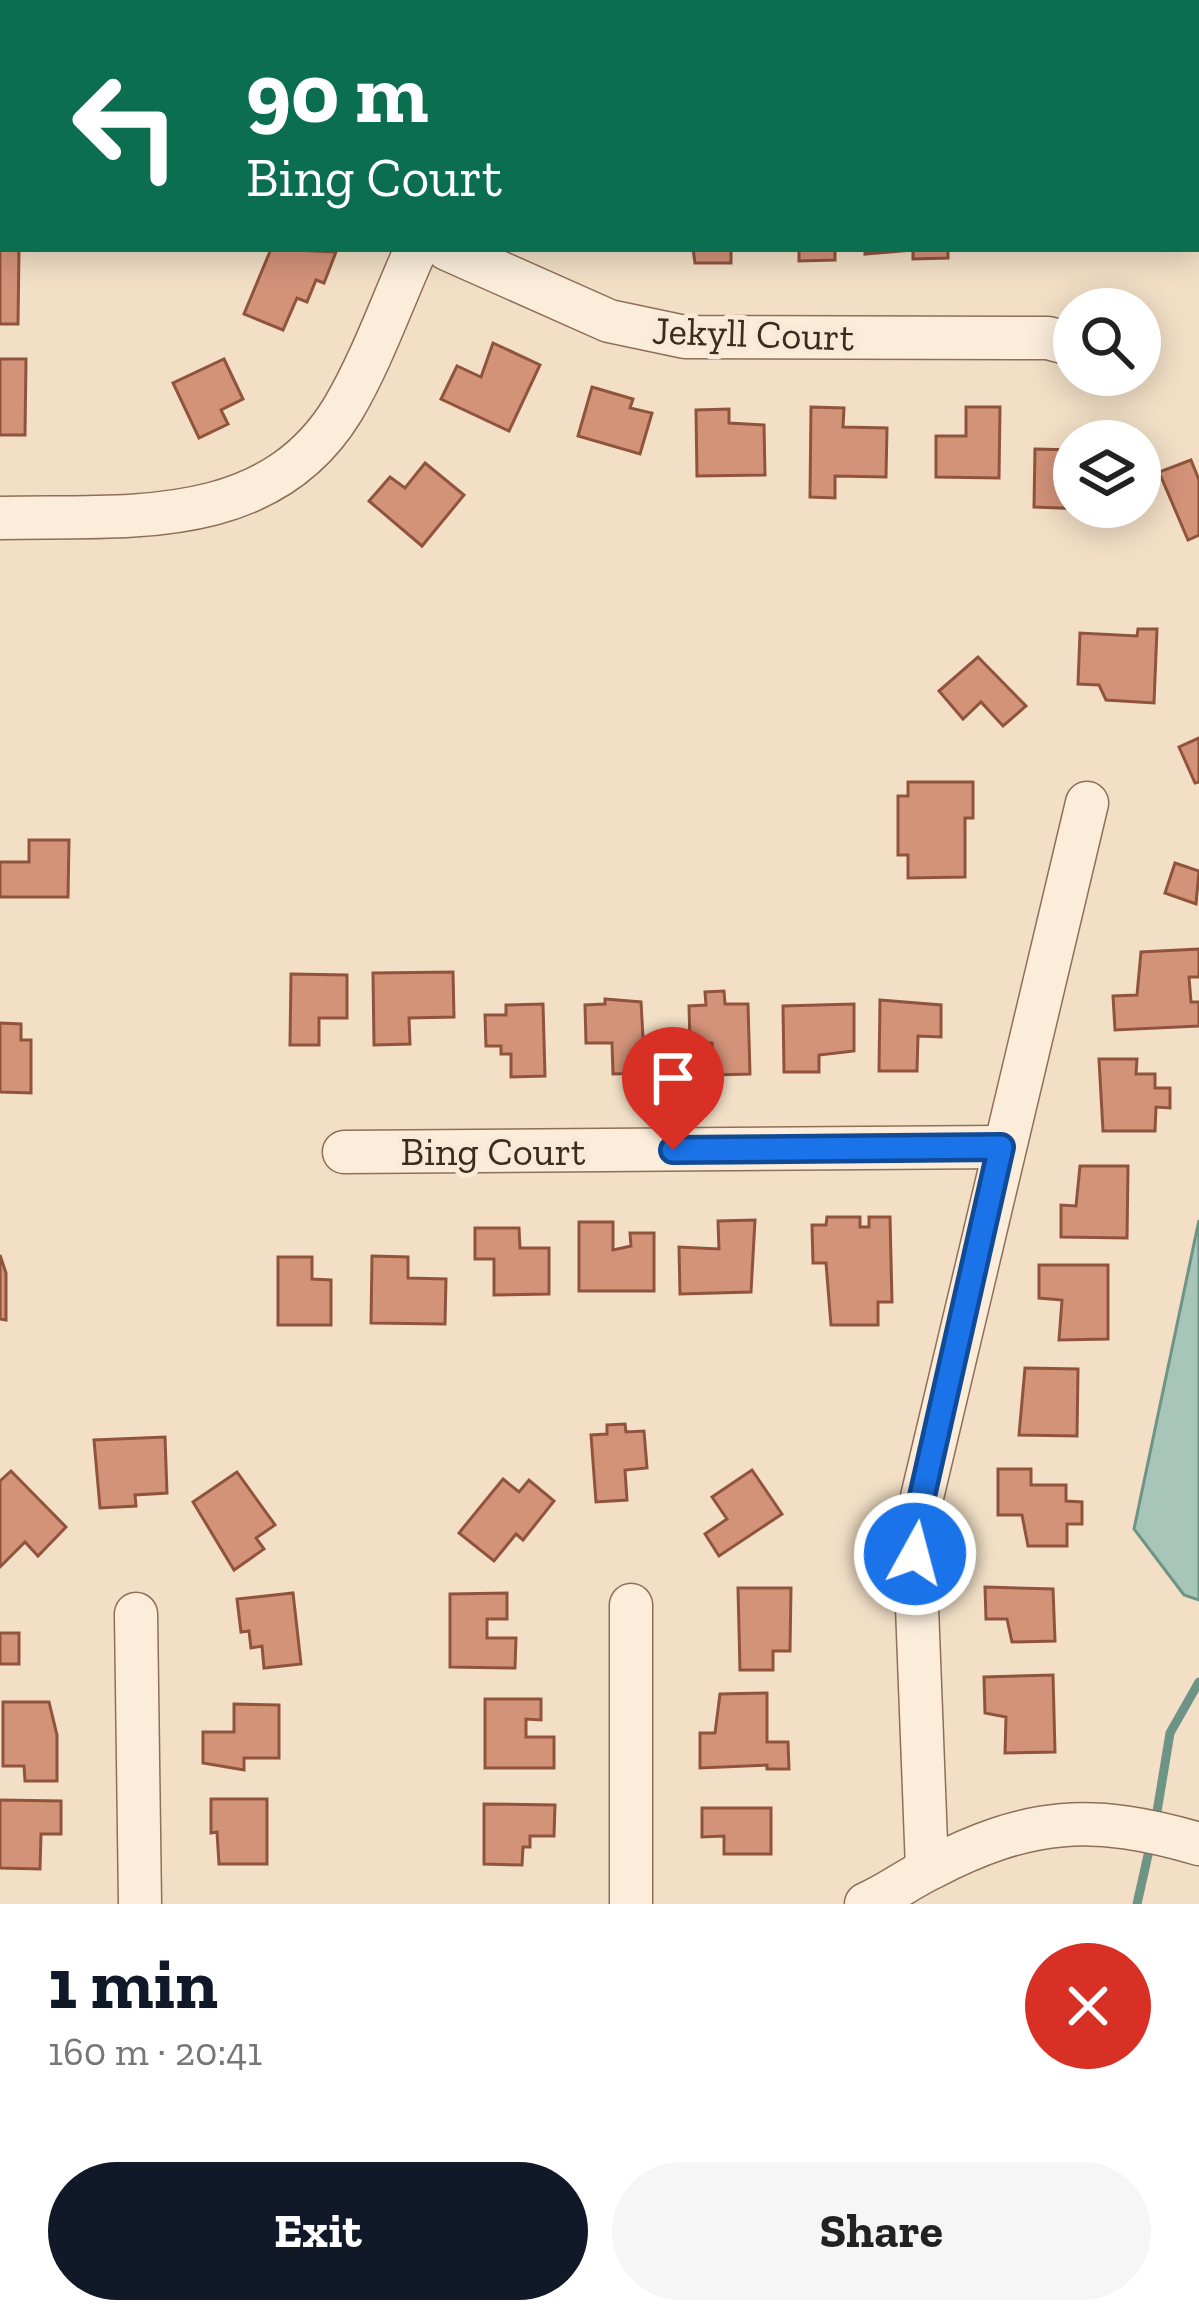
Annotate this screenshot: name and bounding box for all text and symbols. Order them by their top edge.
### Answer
text: 90 m [246,43,429,144]
icon: left [48,48,204,204]
text: Bing Court [246,145,502,210]
map controls [1053,288,1161,528]
button: search [1053,288,1161,396]
street label: Jekyll Court [651,306,855,361]
button: layers [1053,420,1161,528]
pin [622,1027,724,1150]
icon: arrive [640,1045,706,1111]
street label: Bing Court [401,1128,586,1175]
position arrow [852,1491,978,1617]
text: 1 min [48,1940,218,2026]
button: close [1025,1943,1151,2069]
text: 160 m · 20:41 [48,2028,262,2075]
button: Exit [48,2162,588,2300]
button: Share [612,2162,1151,2300]

